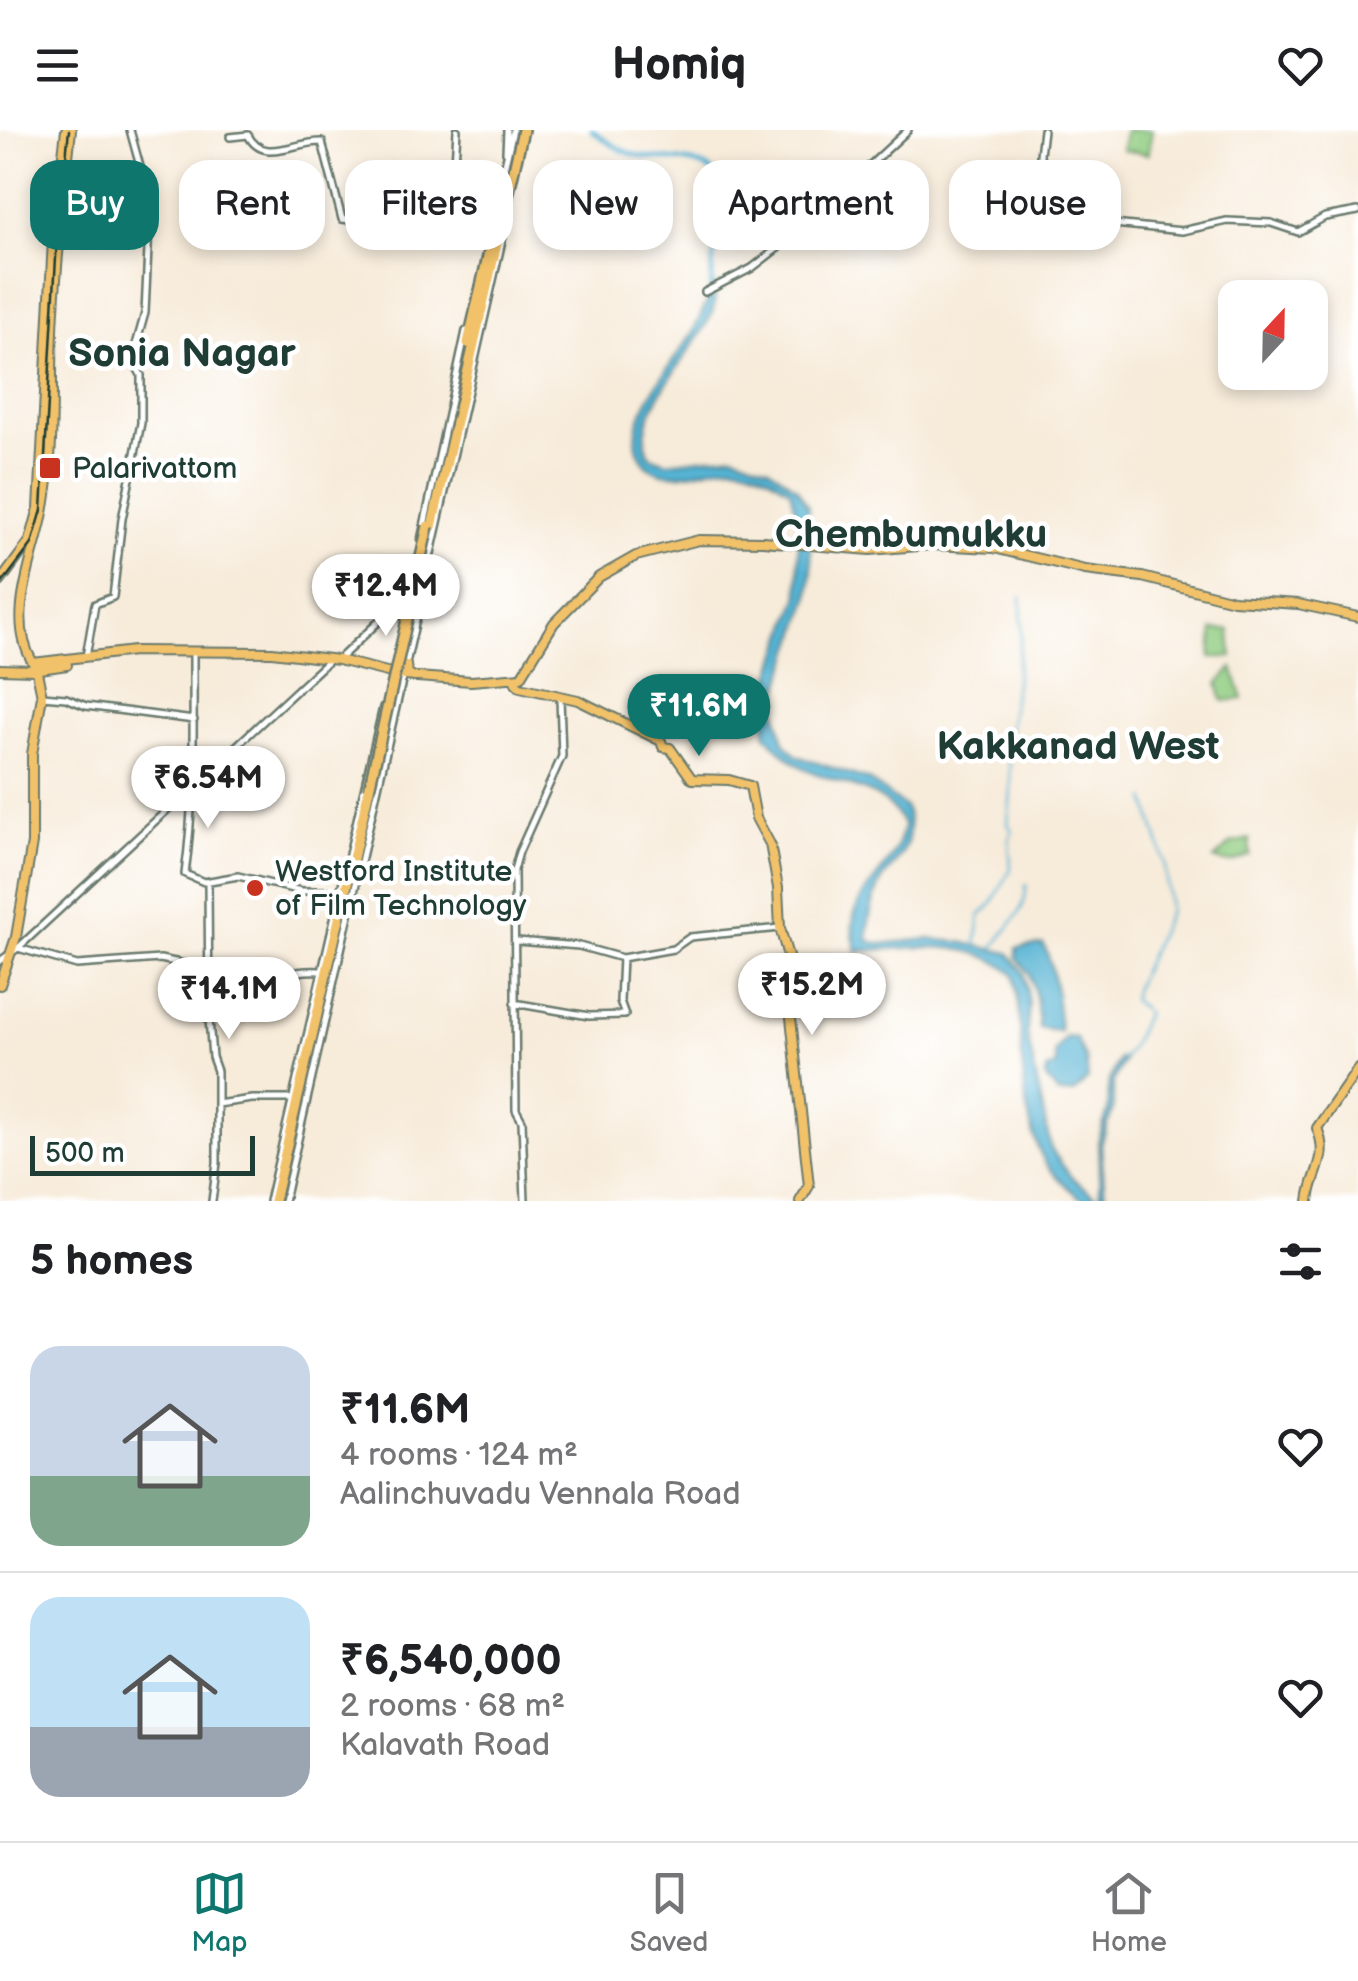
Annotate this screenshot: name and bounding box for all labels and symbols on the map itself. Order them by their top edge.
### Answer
north arrow [1218,280,1328,390]
district label: Sonia Nagar [68,330,297,378]
place label: Palarivattom [72,451,237,487]
marker: Palarivattom [37,455,63,481]
district label: Chembumukku [775,511,1047,559]
pin: ₹12.4M [305,554,467,639]
pin: ₹11.6M [618,674,780,759]
district label: Kakkanad West [937,723,1219,771]
pin: ₹6.54M [127,746,289,831]
place label: Westford Institute of Film Technology [275,854,527,924]
marker: Westford Institute of Film Technology [244,877,266,899]
pin: ₹15.2M [731,953,893,1038]
pin: ₹14.1M [148,957,310,1042]
scale bar [30,1131,255,1176]

